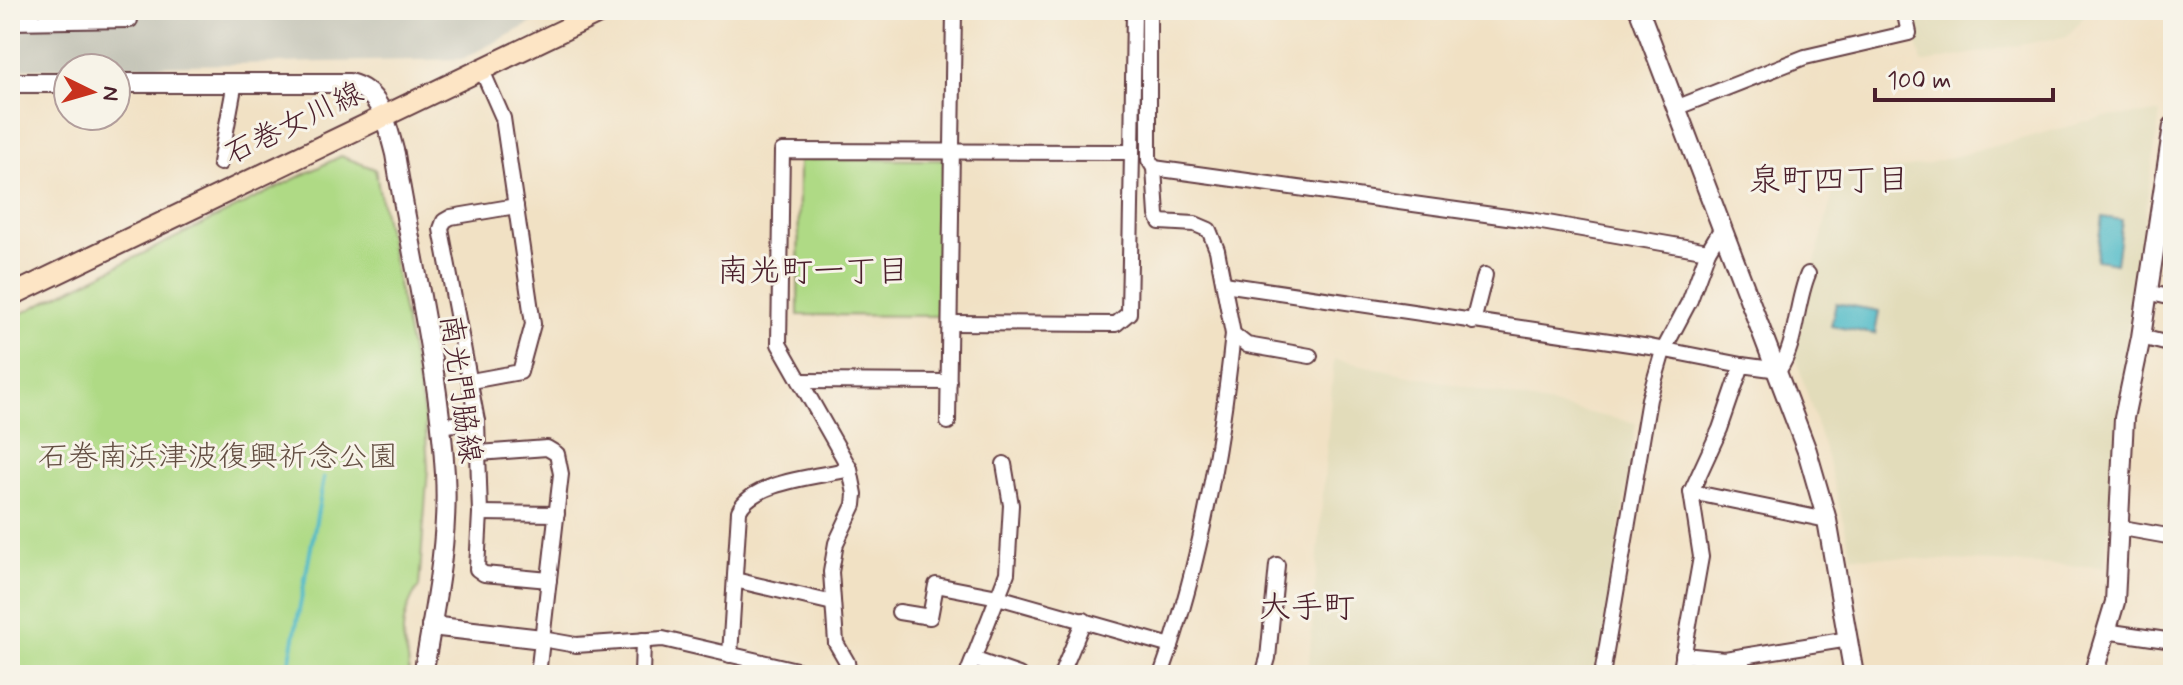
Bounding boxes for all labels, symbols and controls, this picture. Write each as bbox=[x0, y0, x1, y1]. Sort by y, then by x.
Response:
north arrow bbox=[52, 52, 132, 132]
scale bar bbox=[1875, 52, 2053, 102]
text: 100 m bbox=[1887, 66, 1951, 97]
street label: 石巻女川線 bbox=[218, 74, 370, 174]
text: N bbox=[95, 85, 125, 102]
district label: 泉町四丁目 bbox=[1749, 160, 1909, 202]
district label: 南光町一丁目 bbox=[717, 251, 909, 293]
street label: 南光門脇線 bbox=[430, 312, 490, 466]
park label: 石巻南浜津波復興祈念公園 bbox=[38, 438, 398, 477]
district label: 大手町 bbox=[1259, 587, 1355, 629]

